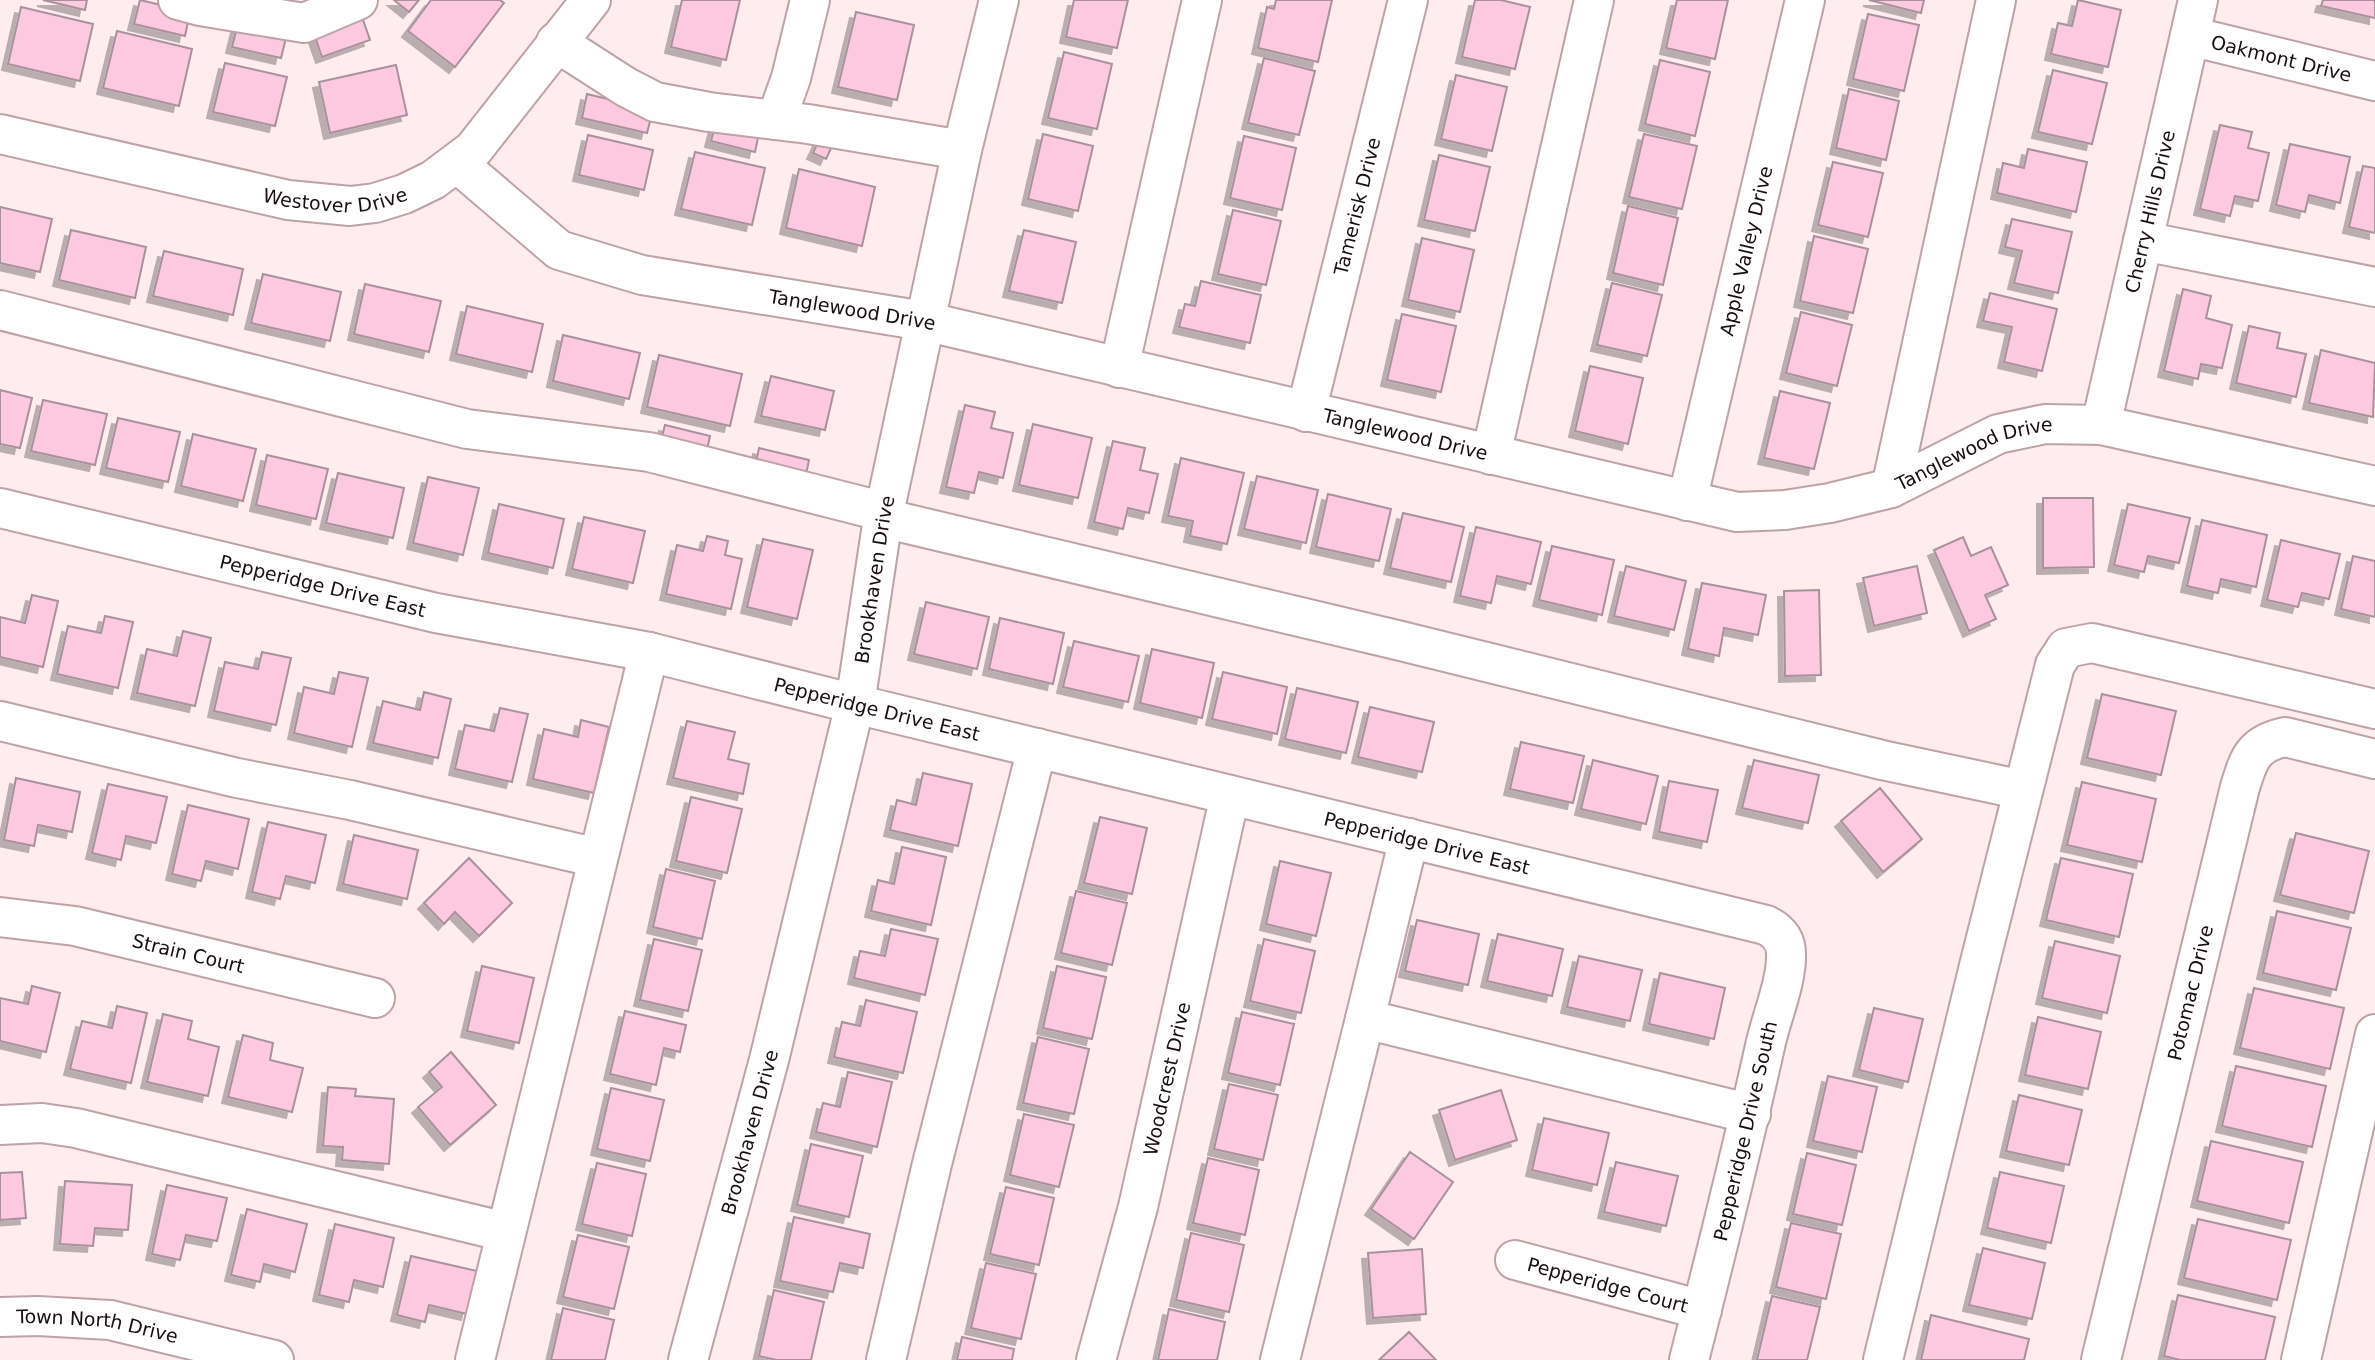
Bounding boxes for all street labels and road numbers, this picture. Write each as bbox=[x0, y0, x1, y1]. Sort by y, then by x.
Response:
street label: Oakmont Drive bbox=[2209, 31, 2354, 86]
street label: Cherry Hills Drive bbox=[2120, 128, 2179, 295]
street label: Tamerisk Drive bbox=[1329, 135, 1385, 278]
street label: Apple Valley Drive bbox=[1715, 164, 1777, 338]
street label: Westover Drive bbox=[261, 183, 410, 217]
street label: Tanglewood Drive bbox=[766, 285, 938, 334]
street label: Tanglewood Drive bbox=[1320, 404, 1490, 464]
street label: Tanglewood Drive bbox=[1891, 413, 2053, 495]
street label: Brookhaven Drive bbox=[850, 493, 899, 665]
street label: Pepperidge Drive East bbox=[218, 550, 428, 621]
street label: Pepperidge Drive East bbox=[772, 673, 982, 745]
street label: Pepperidge Drive East bbox=[1322, 807, 1532, 878]
street label: Potomac Drive bbox=[2163, 923, 2217, 1063]
street label: Strain Court bbox=[130, 929, 247, 977]
street label: Woodcrest Drive bbox=[1139, 1000, 1194, 1158]
street label: Pepperidge Drive South bbox=[1709, 1019, 1781, 1243]
street label: Brookhaven Drive bbox=[717, 1047, 782, 1217]
street label: Pepperidge Court bbox=[1525, 1253, 1691, 1317]
street label: Town North Drive bbox=[15, 1305, 180, 1347]

